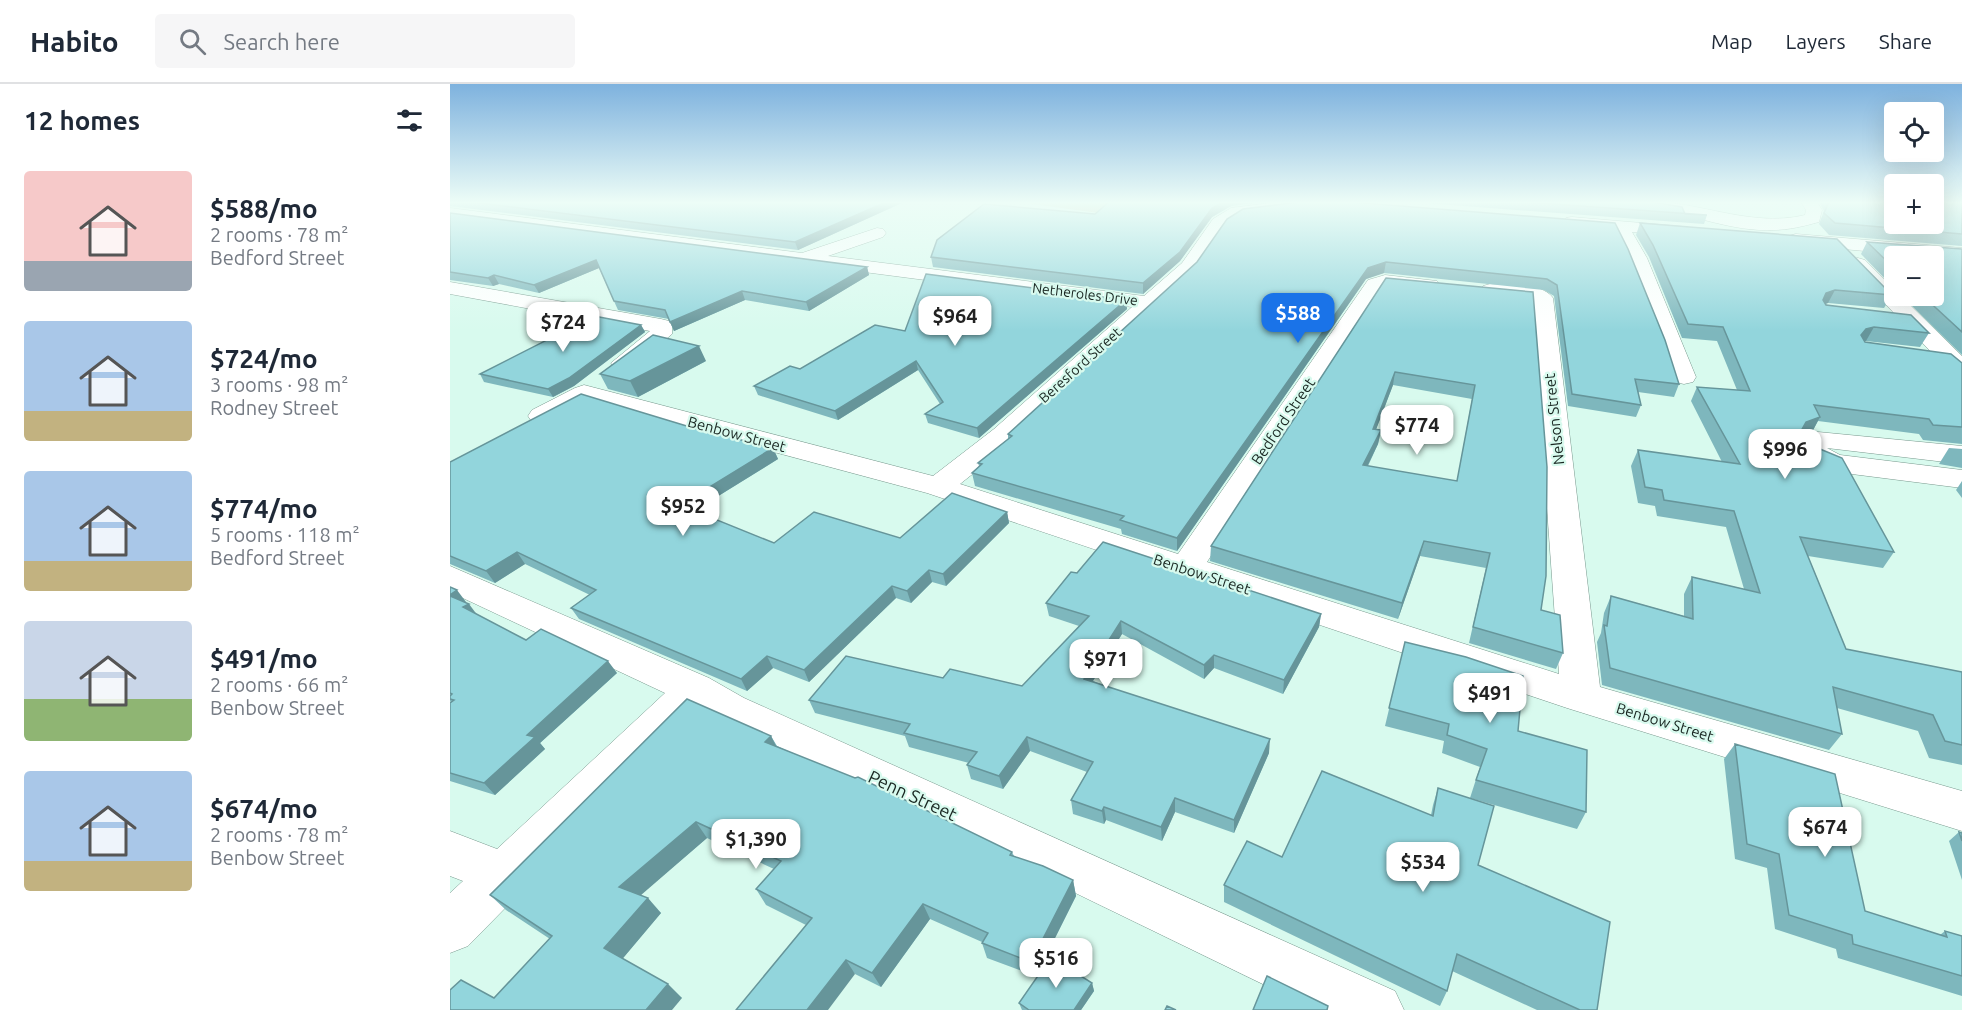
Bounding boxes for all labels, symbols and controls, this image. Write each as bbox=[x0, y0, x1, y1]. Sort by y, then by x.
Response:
search box bbox=[155, 14, 575, 68]
icon: search bbox=[176, 25, 209, 58]
text: Habito bbox=[30, 26, 119, 57]
text: Search here bbox=[224, 29, 340, 54]
text: Map bbox=[1711, 29, 1752, 53]
text: Layers bbox=[1785, 29, 1846, 53]
text: Share bbox=[1879, 29, 1932, 53]
map controls bbox=[1884, 102, 1944, 306]
button: locate bbox=[1884, 102, 1944, 162]
icon: filters bbox=[393, 104, 426, 137]
text: 12 homes bbox=[24, 106, 140, 135]
button: + bbox=[1884, 174, 1944, 234]
text: $588/mo bbox=[210, 194, 318, 223]
icon: home bbox=[72, 195, 144, 267]
text: 2 rooms · 78 m² bbox=[210, 223, 348, 246]
text: Bedford Street bbox=[210, 246, 344, 269]
button: − bbox=[1884, 246, 1944, 306]
street label: Netheroles Drive bbox=[1031, 280, 1139, 308]
pin: $588 bbox=[1262, 293, 1334, 344]
pin: $964 bbox=[919, 296, 991, 347]
text: $588 bbox=[1275, 301, 1321, 324]
pin: $724 bbox=[527, 302, 599, 353]
text: $964 bbox=[932, 304, 978, 327]
text: $724 bbox=[540, 310, 586, 333]
street label: Beresford Street bbox=[1036, 324, 1125, 406]
text: $724/mo bbox=[210, 344, 318, 373]
icon: home bbox=[72, 345, 144, 417]
street label: Nelson Street bbox=[1541, 372, 1567, 466]
text: 3 rooms · 98 m² bbox=[210, 373, 348, 396]
street label: Bedford Street bbox=[1248, 374, 1318, 468]
text: Rodney Street bbox=[210, 396, 338, 419]
pin: $774 bbox=[1381, 405, 1453, 456]
street label: Benbow Street bbox=[686, 413, 788, 455]
text: $774 bbox=[1394, 413, 1440, 436]
pin: $996 bbox=[1749, 429, 1821, 480]
text: $996 bbox=[1762, 437, 1808, 460]
pin: $952 bbox=[647, 486, 719, 537]
text: $774/mo bbox=[210, 494, 318, 523]
text: $952 bbox=[660, 494, 706, 517]
icon: home bbox=[72, 495, 144, 567]
text: 5 rooms · 118 m² bbox=[210, 523, 360, 546]
text: Bedford Street bbox=[210, 546, 344, 569]
street label: Benbow Street bbox=[1151, 550, 1253, 598]
pin: $971 bbox=[1070, 639, 1142, 690]
text: $491/mo bbox=[210, 644, 318, 673]
icon: home bbox=[72, 645, 144, 717]
text: $971 bbox=[1083, 647, 1129, 670]
text: 2 rooms · 66 m² bbox=[210, 673, 348, 696]
pin: $491 bbox=[1454, 673, 1526, 724]
text: $491 bbox=[1467, 681, 1513, 704]
text: Benbow Street bbox=[210, 696, 344, 719]
street label: Benbow Street bbox=[1614, 699, 1716, 745]
street label: Penn Street bbox=[866, 766, 960, 824]
text: $674/mo bbox=[210, 794, 318, 823]
icon: home bbox=[72, 795, 144, 867]
pin: $674 bbox=[1789, 807, 1861, 858]
text: $674 bbox=[1802, 815, 1848, 838]
pin: $1,390 bbox=[707, 819, 805, 870]
text: 2 rooms · 78 m² bbox=[210, 823, 348, 846]
text: $1,390 bbox=[725, 827, 787, 850]
pin: $534 bbox=[1387, 842, 1459, 893]
text: Benbow Street bbox=[210, 846, 344, 869]
text: $534 bbox=[1400, 850, 1446, 873]
pin: $516 bbox=[1020, 938, 1092, 989]
text: $516 bbox=[1033, 946, 1079, 969]

